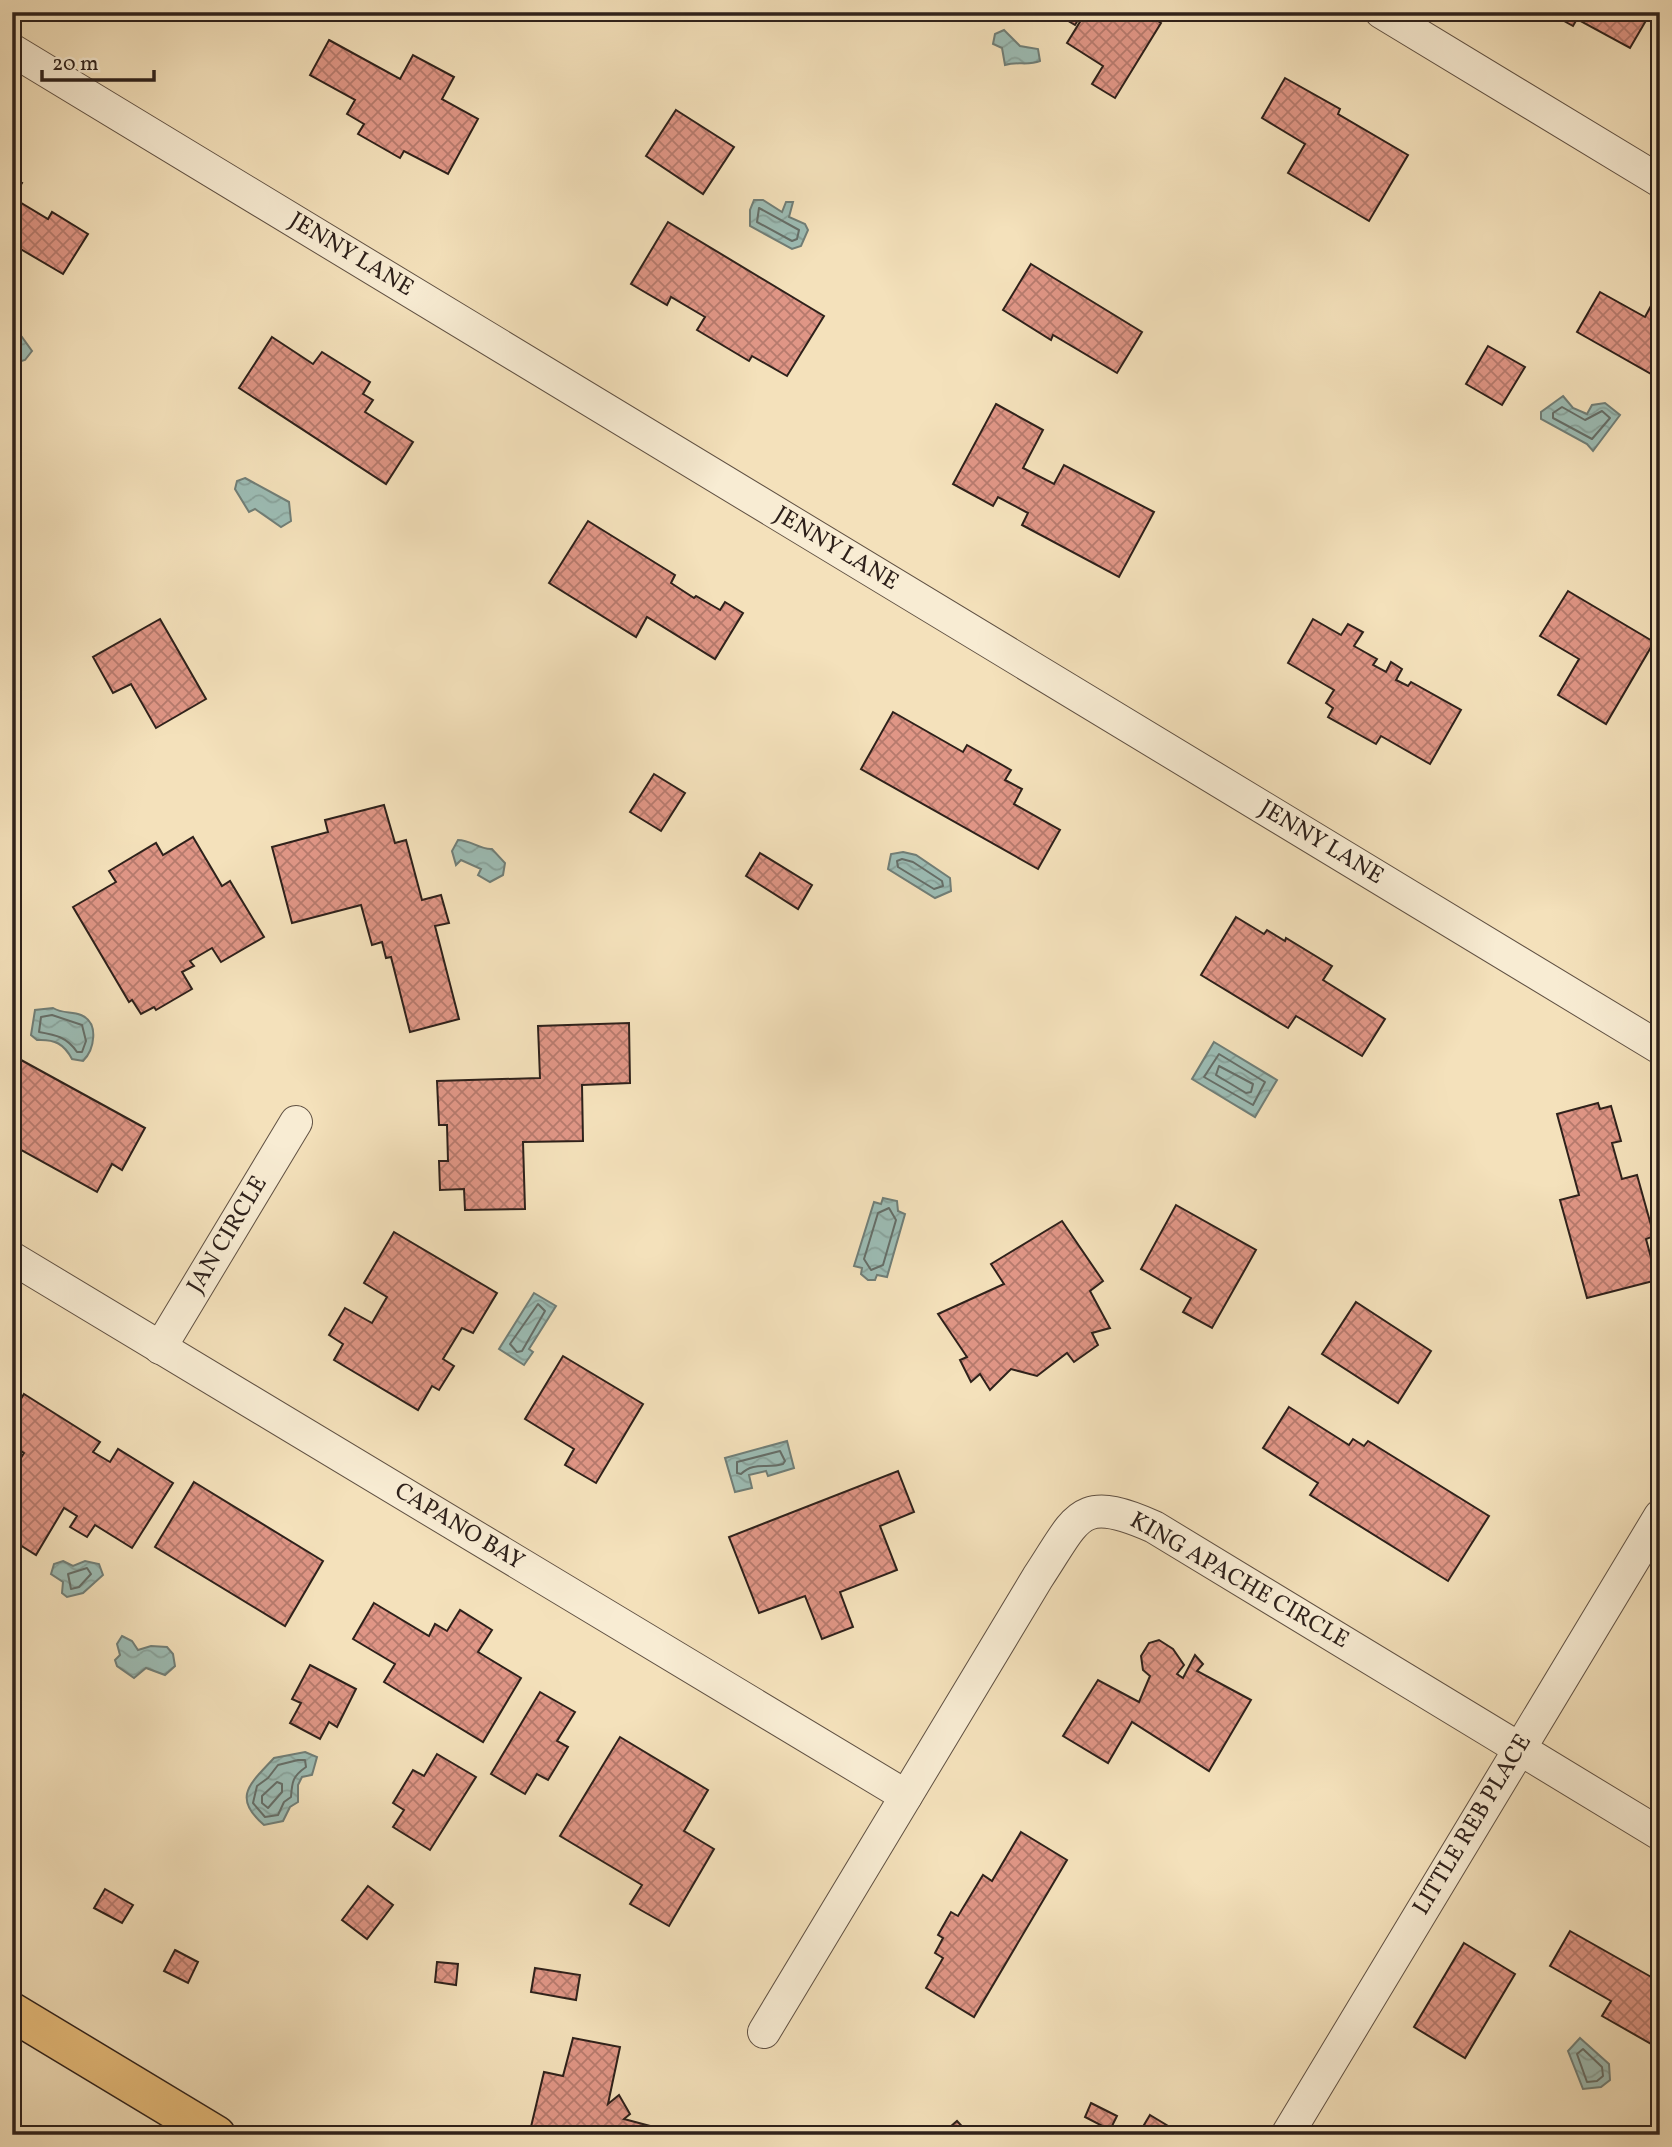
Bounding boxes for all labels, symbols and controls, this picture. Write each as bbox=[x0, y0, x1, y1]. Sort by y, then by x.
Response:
scale bar bbox=[42, 38, 154, 82]
text: 20 m bbox=[52, 50, 98, 79]
street label: JENNY LANE bbox=[282, 204, 420, 306]
street label: JENNY LANE bbox=[767, 498, 905, 600]
street label: JENNY LANE bbox=[1252, 792, 1390, 894]
street label: JAN CIRCLE bbox=[180, 1170, 276, 1300]
street label: CAPANO BAY bbox=[388, 1475, 530, 1579]
street label: KING APACHE CIRCLE bbox=[1123, 1504, 1355, 1658]
street label: LITTLE REB PLACE bbox=[1405, 1728, 1541, 1922]

